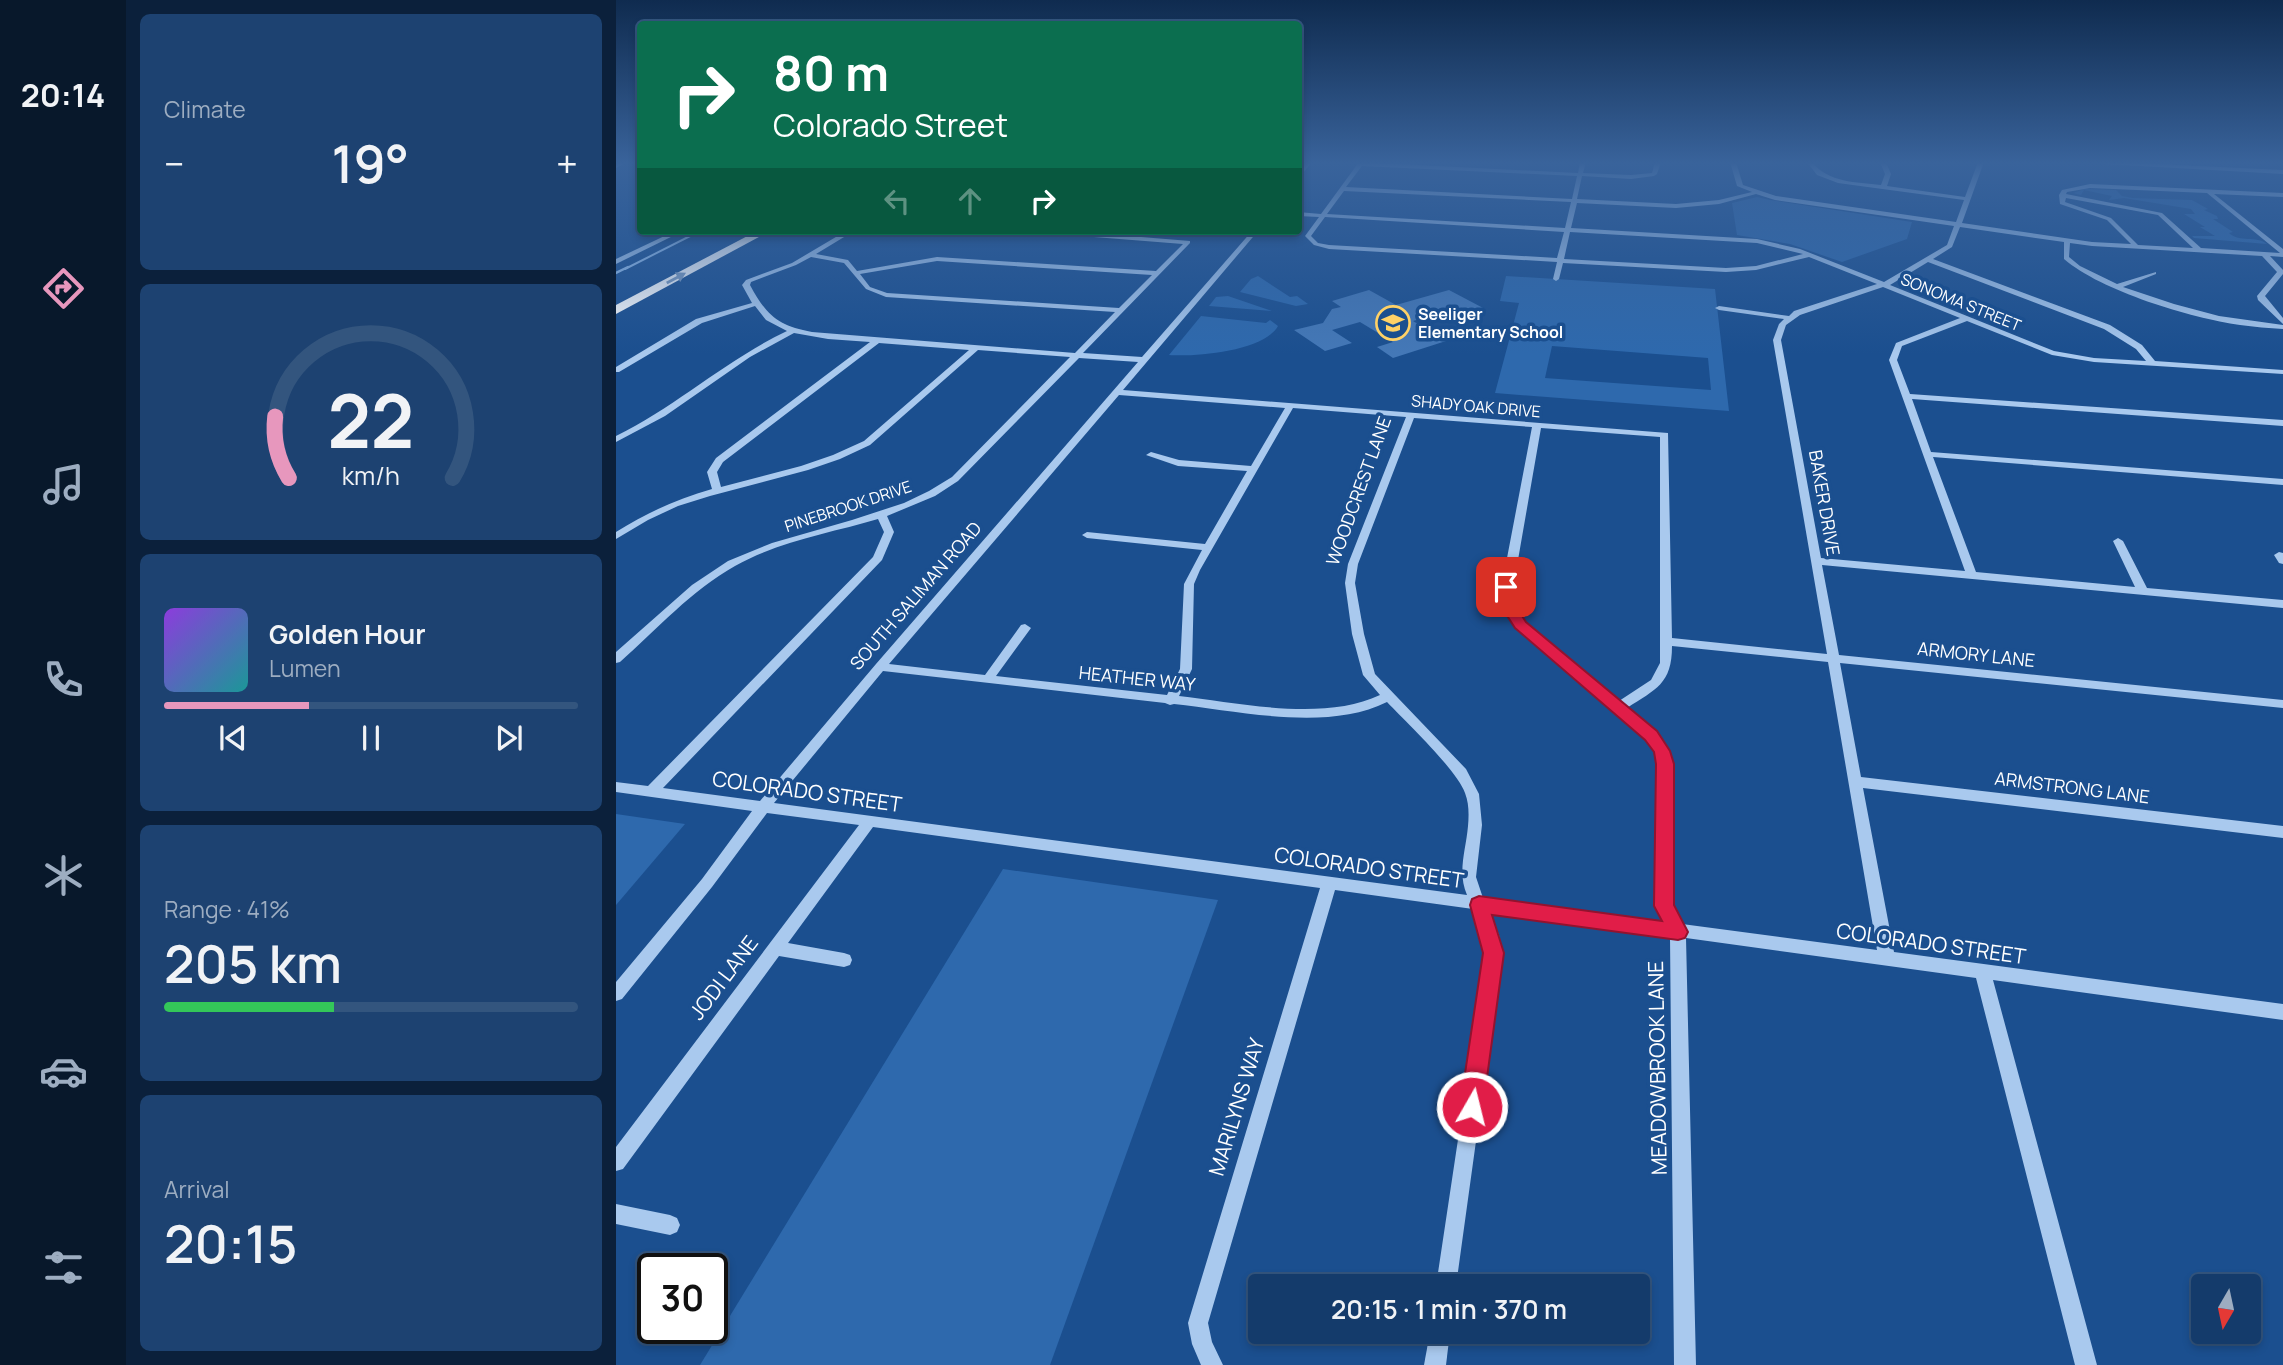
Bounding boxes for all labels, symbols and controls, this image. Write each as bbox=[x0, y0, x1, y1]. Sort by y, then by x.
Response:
text: 80 m bbox=[773, 39, 889, 106]
icon: right bbox=[658, 49, 749, 140]
text: 20:14 bbox=[21, 73, 105, 117]
text: Climate bbox=[164, 93, 246, 125]
text: Colorado Street bbox=[773, 103, 1008, 147]
text: 19° bbox=[331, 128, 409, 199]
text: − bbox=[164, 137, 185, 189]
text: + bbox=[556, 137, 578, 189]
icon: left bbox=[878, 182, 916, 220]
icon: ahead bbox=[951, 182, 989, 220]
icon: right bbox=[1024, 182, 1062, 220]
icon: directions bbox=[39, 264, 88, 313]
street label: SONOMA STREET bbox=[1898, 268, 2025, 336]
one-way arrow bbox=[666, 273, 686, 284]
place label: Seeliger Elementary School bbox=[1418, 303, 1563, 343]
school or university icon: Seeliger Elementary School bbox=[1374, 304, 1412, 342]
text: 22 bbox=[328, 371, 414, 471]
street label: SHADY OAK DRIVE bbox=[1410, 389, 1542, 423]
street label: WOODCREST LANE bbox=[1320, 413, 1396, 568]
street label: BAKER DRIVE bbox=[1804, 448, 1846, 558]
text: km/h bbox=[342, 458, 400, 493]
icon: music bbox=[39, 460, 88, 509]
street label: PINEBROOK DRIVE bbox=[782, 475, 914, 537]
street label: SOUTH SALIMAN ROAD bbox=[844, 516, 986, 675]
pin bbox=[1476, 557, 1536, 617]
icon: arrive bbox=[1487, 568, 1525, 606]
text: Golden Hour bbox=[269, 616, 426, 652]
street label: ARMORY LANE bbox=[1916, 636, 2036, 672]
text: Lumen bbox=[269, 652, 341, 684]
icon: phone bbox=[39, 655, 88, 704]
street label: HEATHER WAY bbox=[1078, 660, 1198, 696]
icon: previous bbox=[214, 719, 252, 757]
icon: pause bbox=[352, 719, 390, 757]
icon: next bbox=[490, 719, 528, 757]
street label: COLORADO STREET bbox=[711, 764, 904, 818]
street label: ARMSTRONG LANE bbox=[1993, 766, 2151, 808]
street label: COLORADO STREET bbox=[1273, 840, 1466, 894]
icon: climate bbox=[39, 851, 88, 900]
text: Range · 41% bbox=[164, 893, 290, 925]
street label: COLORADO STREET bbox=[1835, 916, 2028, 970]
text: 205 km bbox=[164, 928, 342, 999]
street label: JODI LANE bbox=[682, 930, 764, 1025]
street label: MEADOWBROOK LANE bbox=[1641, 961, 1673, 1175]
street label: MARILYNS WAY bbox=[1202, 1034, 1270, 1179]
icon: car bbox=[39, 1047, 88, 1096]
position arrow bbox=[1435, 1070, 1509, 1144]
text: Arrival bbox=[164, 1173, 230, 1205]
text: 20:15 bbox=[164, 1208, 297, 1279]
icon: filters bbox=[39, 1243, 88, 1292]
speed limit sign: 30 bbox=[637, 1253, 728, 1344]
north arrow bbox=[2191, 1274, 2261, 1344]
map controls bbox=[2191, 1274, 2261, 1344]
text: 20:15 · 1 min · 370 m bbox=[1331, 1291, 1567, 1327]

